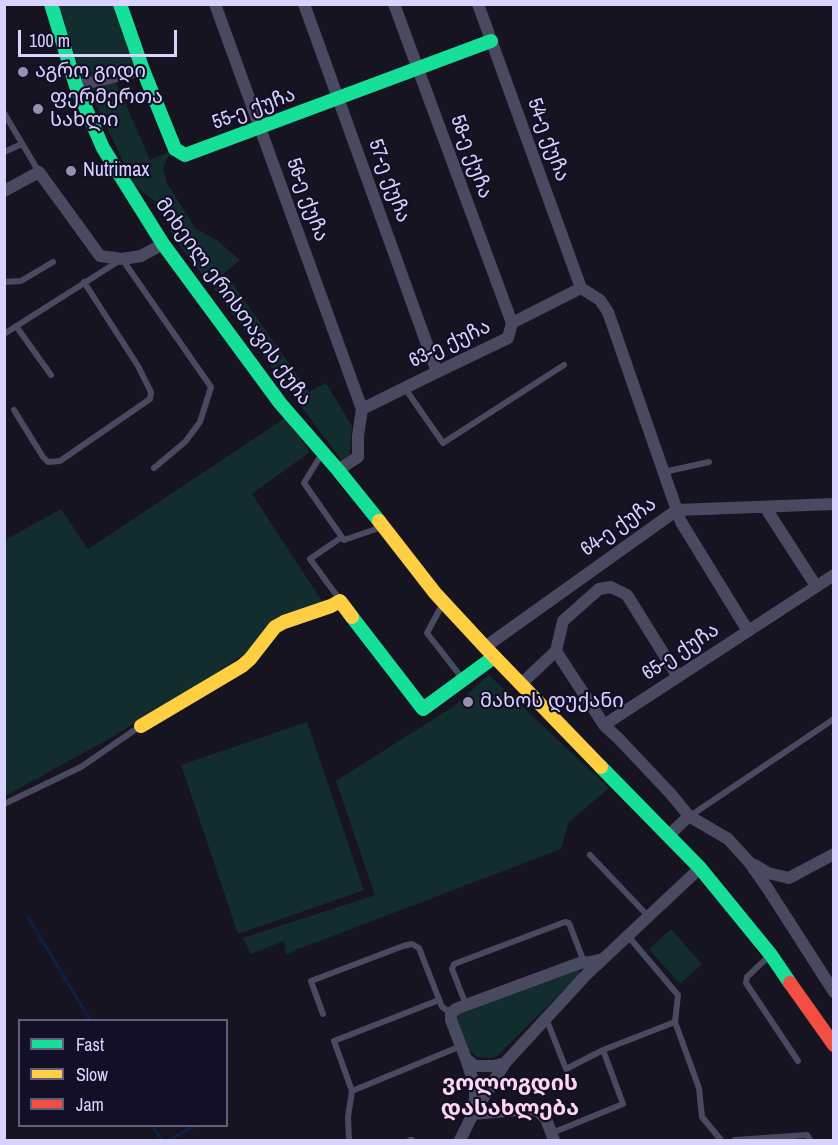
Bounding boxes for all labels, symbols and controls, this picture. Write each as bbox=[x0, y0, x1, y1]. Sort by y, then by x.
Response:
scale bar bbox=[21, 18, 180, 56]
text: 100 m bbox=[29, 28, 70, 53]
place label: აგრო გიდი bbox=[35, 60, 146, 84]
marker: აგრო გიდი bbox=[16, 65, 30, 79]
street label: 55-ე ქუჩა bbox=[209, 83, 299, 135]
place label: ფერმერთა სახლი bbox=[50, 86, 163, 133]
street label: 54-ე ქუჩა bbox=[522, 95, 574, 185]
marker: ფერმერთა სახლი bbox=[31, 102, 45, 116]
street label: 58-ე ქუჩა bbox=[445, 112, 497, 202]
street label: 57-ე ქუჩა bbox=[363, 136, 415, 226]
street label: 56-ე ქუჩა bbox=[281, 155, 333, 245]
place label: Nutrimax bbox=[83, 159, 150, 183]
marker: Nutrimax bbox=[64, 164, 78, 178]
street label: მიხეილ ერისთავის ქუჩა bbox=[150, 193, 316, 411]
street label: 63-ე ქუჩა bbox=[406, 315, 494, 373]
street label: 64-ე ქუჩა bbox=[577, 492, 661, 562]
street label: 65-ე ქუჩა bbox=[638, 618, 724, 686]
place label: მახოს დუქანი bbox=[480, 690, 624, 714]
marker: მახოს დუქანი bbox=[461, 695, 475, 709]
legend bbox=[18, 1019, 228, 1127]
text: Fast bbox=[76, 1032, 104, 1057]
text: Slow bbox=[76, 1062, 108, 1087]
district label: ვოლოგდის დასახლება bbox=[441, 1071, 579, 1122]
text: Jam bbox=[76, 1092, 104, 1117]

